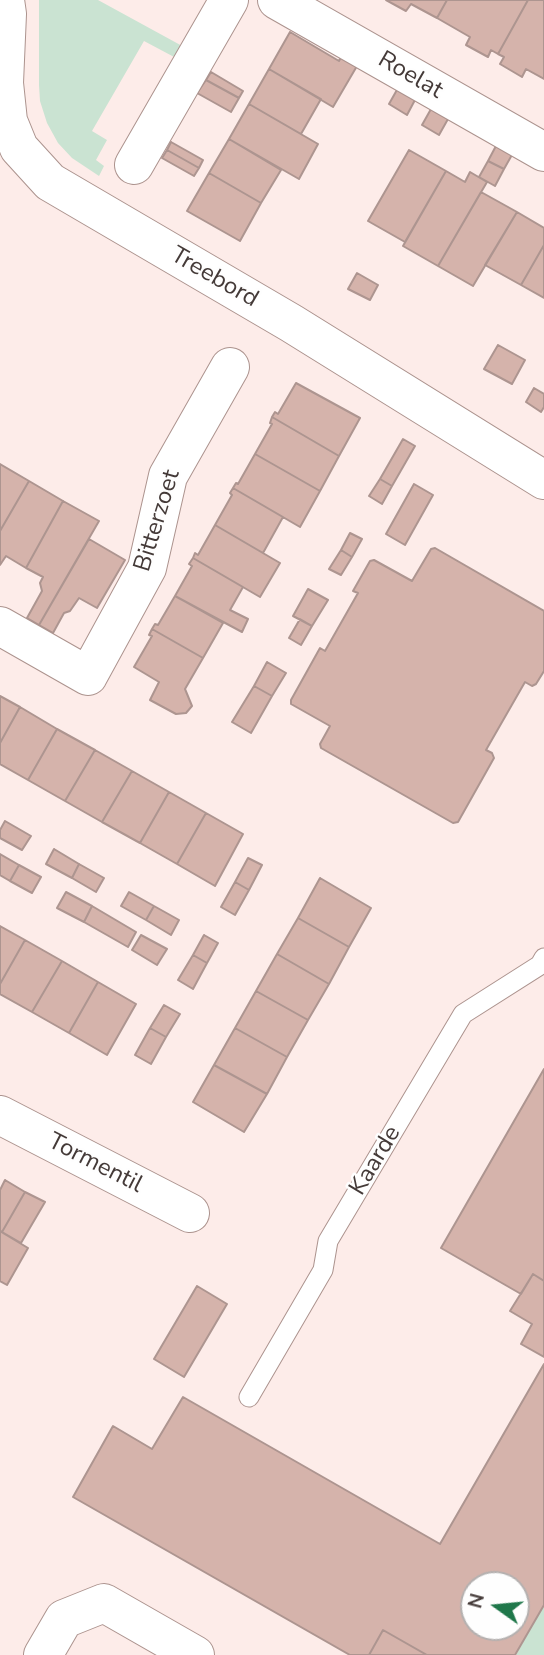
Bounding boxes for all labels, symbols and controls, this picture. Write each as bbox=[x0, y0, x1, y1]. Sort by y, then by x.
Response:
street label: Roelat bbox=[372, 46, 448, 106]
street label: Treebord bbox=[165, 241, 263, 315]
street label: Bitterzoet bbox=[129, 467, 187, 575]
street label: Kaarde bbox=[344, 1121, 408, 1201]
street label: Tormentil bbox=[43, 1128, 147, 1200]
north arrow bbox=[460, 1571, 530, 1641]
text: N bbox=[462, 1591, 491, 1611]

